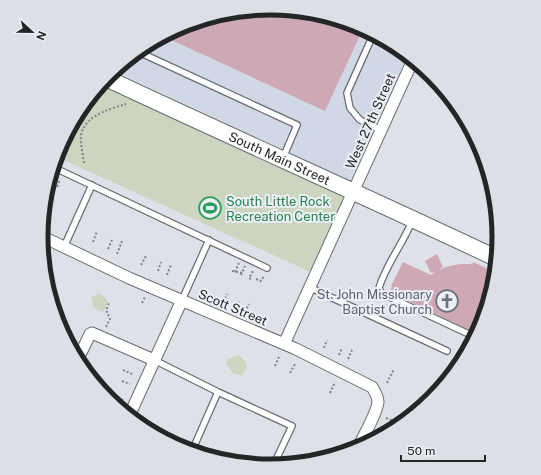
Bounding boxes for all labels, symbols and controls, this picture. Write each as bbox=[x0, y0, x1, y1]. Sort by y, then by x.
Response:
north arrow bbox=[12, 12, 52, 52]
text: N bbox=[34, 30, 48, 42]
street label: West 27th Street bbox=[343, 71, 398, 171]
street label: South Main Street bbox=[226, 129, 332, 188]
place label: South Little Rock Recreation Center bbox=[226, 194, 335, 224]
sports icon: South Little Rock Recreation Center bbox=[197, 195, 223, 221]
street label: Scott Street bbox=[196, 286, 270, 329]
place label: St. John Missionary Baptist Church bbox=[317, 287, 432, 317]
church icon: St. John Missionary Baptist Church bbox=[434, 288, 460, 314]
scale bar bbox=[401, 437, 485, 463]
text: 50 m bbox=[407, 444, 435, 458]

